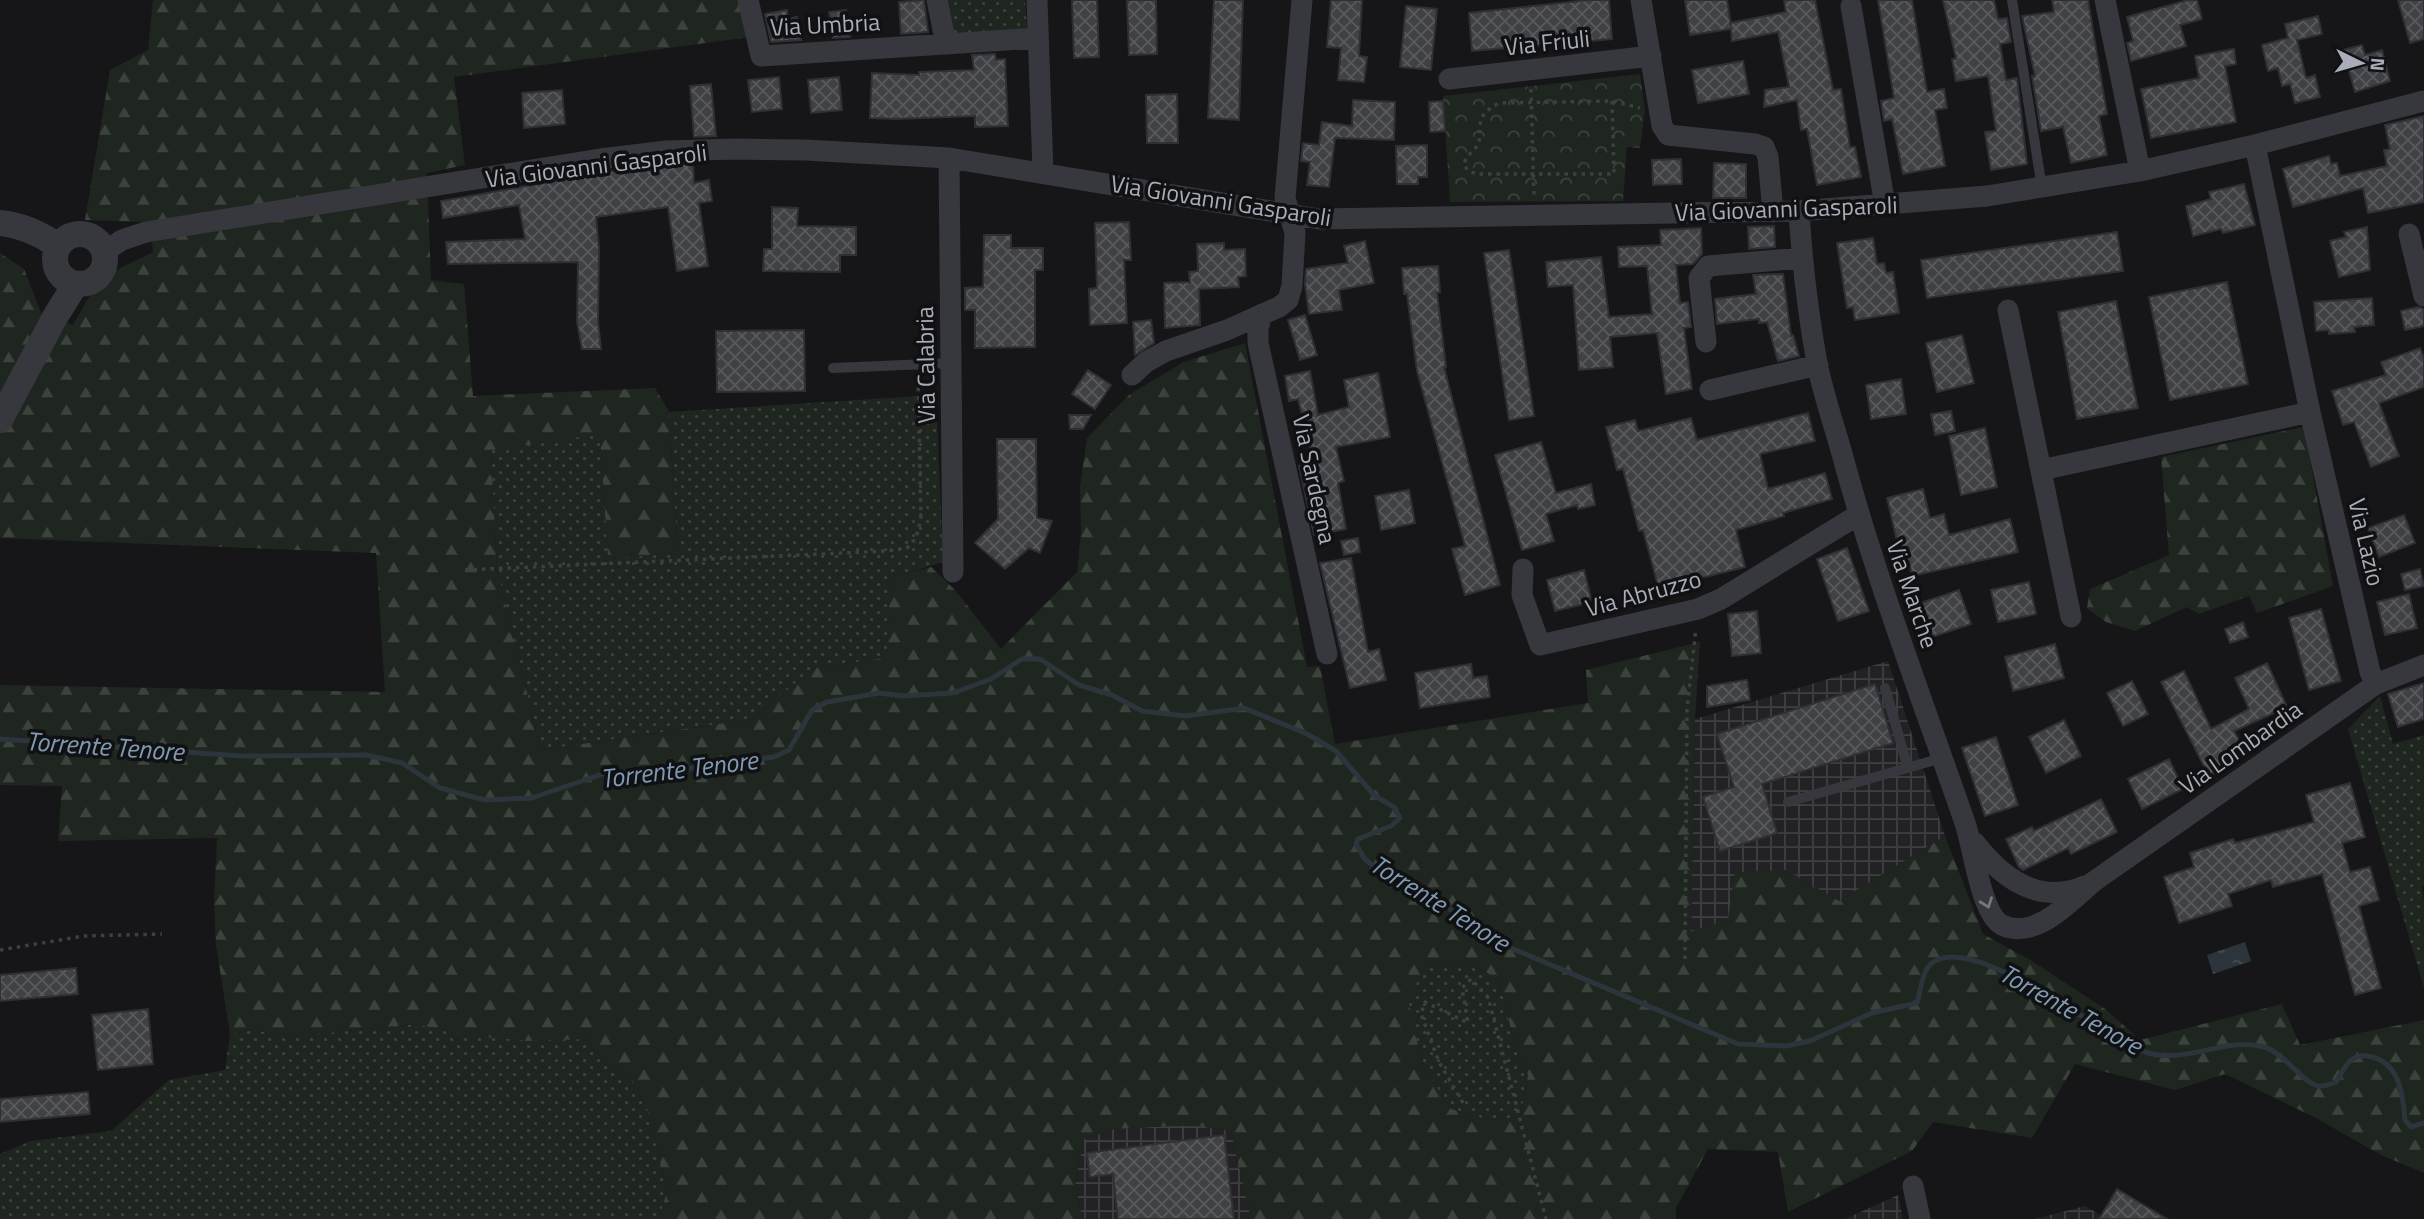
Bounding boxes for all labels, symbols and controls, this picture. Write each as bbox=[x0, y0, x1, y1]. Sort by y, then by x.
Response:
street label: Via Umbria bbox=[769, 3, 881, 45]
street label: Via Friuli bbox=[1502, 20, 1592, 64]
north arrow bbox=[2326, 28, 2396, 98]
text: N bbox=[2363, 57, 2393, 72]
street label: Via Giovanni Gasparoli bbox=[483, 134, 709, 196]
street label: Via Giovanni Gasparoli bbox=[1108, 165, 1334, 235]
street label: Via Giovanni Gasparoli bbox=[1674, 186, 1898, 230]
street label: Via Calabria bbox=[906, 306, 944, 424]
street label: Via Sardegna bbox=[1284, 411, 1346, 547]
street label: Via Lazio bbox=[2339, 495, 2395, 589]
street label: Via Marche bbox=[1878, 535, 1948, 653]
street label: Via Abruzzo bbox=[1581, 560, 1705, 626]
street label: Via Lombardia bbox=[2171, 691, 2309, 803]
water label: Torrente Tenore bbox=[25, 721, 187, 771]
water label: Torrente Tenore bbox=[598, 740, 762, 798]
water label: Torrente Tenore bbox=[1363, 845, 1519, 962]
one-way arrow bbox=[1979, 896, 1993, 908]
water label: Torrente Tenore bbox=[1993, 954, 2151, 1065]

